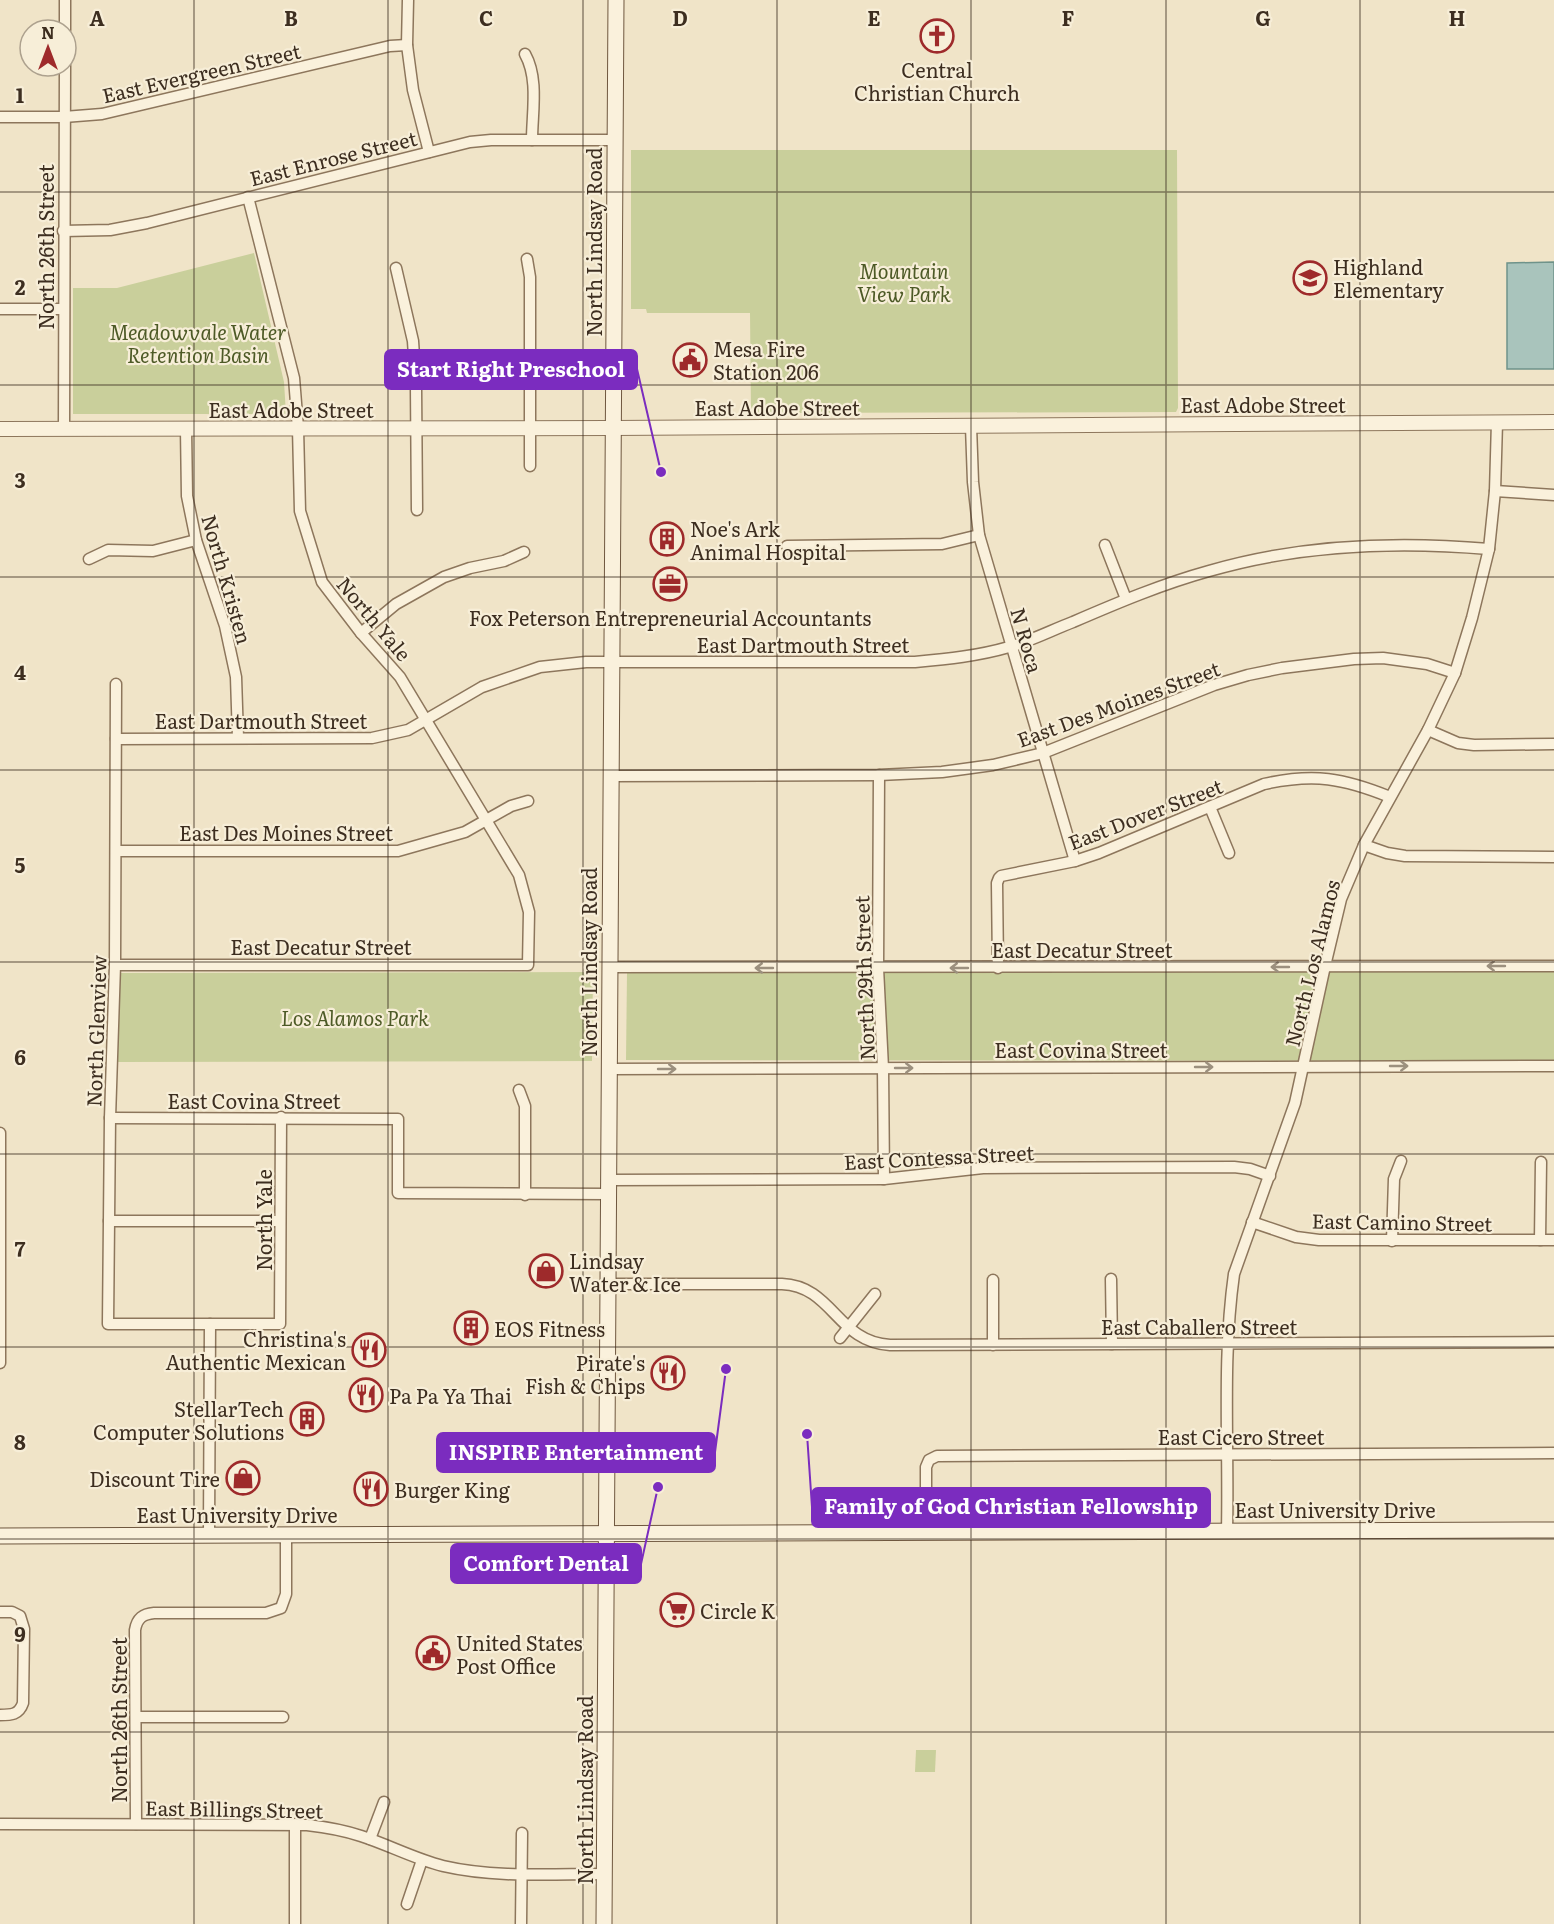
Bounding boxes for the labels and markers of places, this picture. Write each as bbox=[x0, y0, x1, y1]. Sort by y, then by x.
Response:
church icon: Central Christian Church bbox=[919, 18, 955, 54]
place label: Central Christian Church bbox=[854, 54, 1020, 107]
place label: Highland Elementary bbox=[1333, 251, 1444, 304]
school or university icon: Highland Elementary bbox=[1292, 260, 1328, 296]
place label: Mesa Fire Station 206 bbox=[713, 333, 819, 386]
public building icon: Mesa Fire Station 206 bbox=[672, 342, 708, 378]
callout: Start Right Preschool bbox=[385, 350, 637, 389]
place label: Noe's Ark Animal Hospital bbox=[690, 513, 846, 566]
building icon: Noe's Ark Animal Hospital bbox=[649, 521, 685, 557]
office icon: Fox Peterson Entrepreneurial Accountants bbox=[652, 566, 688, 602]
place label: Fox Peterson Entrepreneurial Accountants bbox=[469, 602, 871, 632]
place label: Lindsay Water & Ice bbox=[569, 1245, 681, 1298]
shop icon: Lindsay Water & Ice bbox=[528, 1253, 564, 1289]
building icon: EOS Fitness bbox=[453, 1310, 489, 1346]
place label: EOS Fitness bbox=[494, 1313, 605, 1343]
place label: Christina's Authentic Mexican bbox=[165, 1323, 346, 1376]
restaurant icon: Christina's Authentic Mexican bbox=[351, 1332, 387, 1368]
place label: Pirate's Fish & Chips bbox=[525, 1347, 645, 1400]
restaurant icon: Pirate's Fish & Chips bbox=[650, 1355, 686, 1391]
restaurant icon: Pa Pa Ya Thai bbox=[348, 1377, 384, 1413]
place label: Pa Pa Ya Thai bbox=[389, 1380, 512, 1410]
place label: StellarTech Computer Solutions bbox=[93, 1393, 284, 1446]
building icon: StellarTech Computer Solutions bbox=[289, 1401, 325, 1437]
callout: INSPIRE Entertainment bbox=[437, 1433, 715, 1472]
shop icon: Discount Tire bbox=[225, 1460, 261, 1496]
place label: Discount Tire bbox=[89, 1463, 220, 1493]
restaurant icon: Burger King bbox=[353, 1471, 389, 1507]
place label: Burger King bbox=[394, 1474, 511, 1504]
callout: Family of God Christian Fellowship bbox=[812, 1488, 1210, 1527]
callout: Comfort Dental bbox=[451, 1544, 641, 1583]
supermarket icon: Circle K bbox=[659, 1592, 695, 1628]
place label: Circle K bbox=[700, 1595, 776, 1625]
place label: United States Post Office bbox=[456, 1627, 583, 1680]
public building icon: United States Post Office bbox=[415, 1635, 451, 1671]

